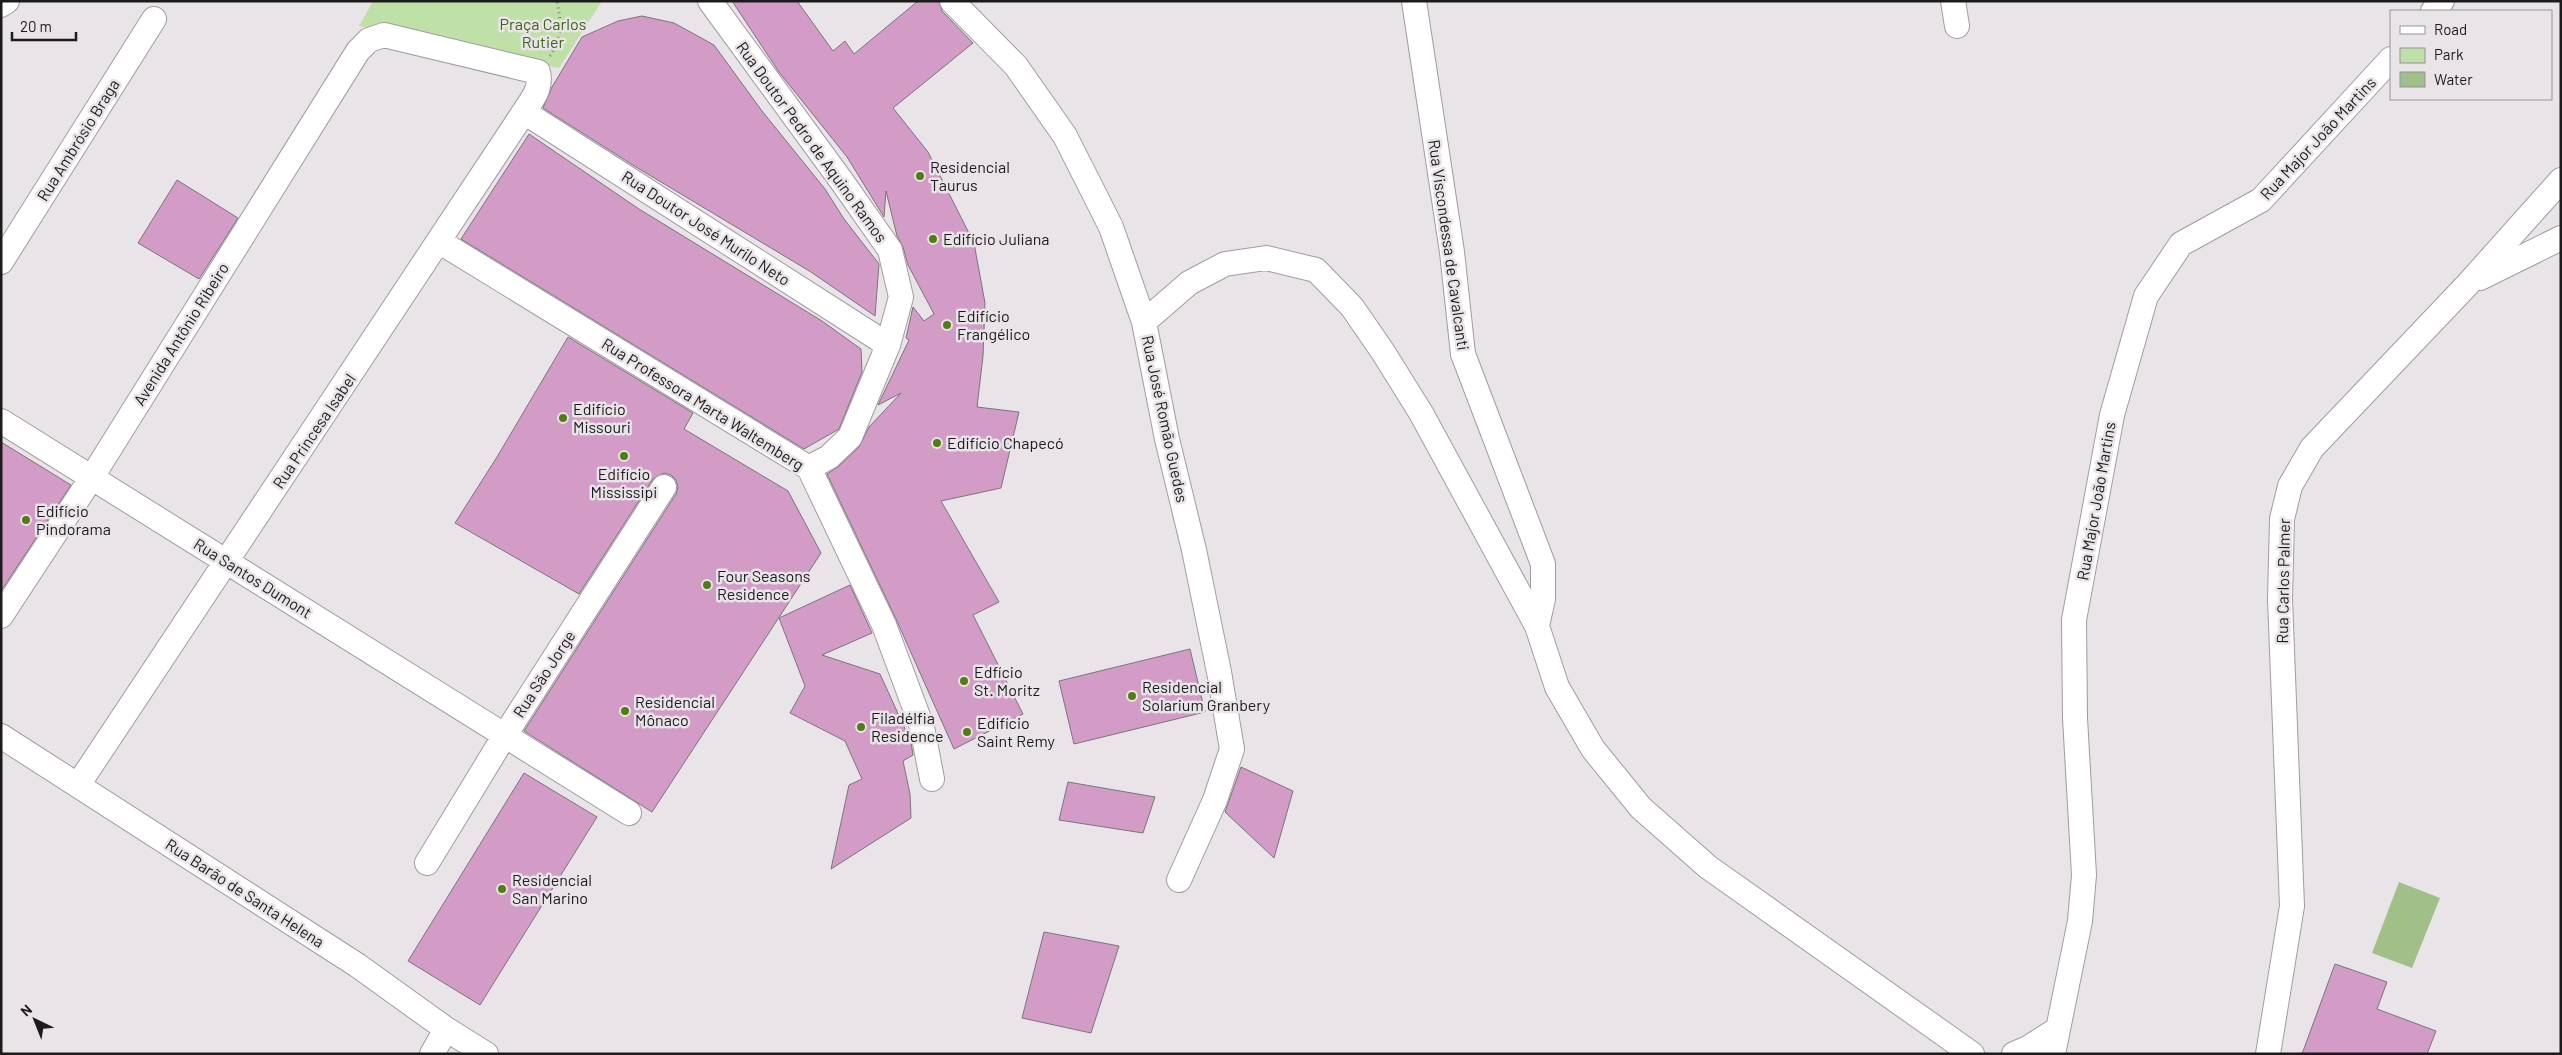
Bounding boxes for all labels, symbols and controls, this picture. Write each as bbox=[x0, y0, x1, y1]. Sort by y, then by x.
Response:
scale bar bbox=[12, 10, 76, 42]
legend bbox=[2390, 10, 2552, 100]
park label: Praça Carlos Rutier bbox=[500, 14, 586, 51]
text: 20 m bbox=[20, 17, 52, 35]
text: Road bbox=[2434, 20, 2467, 38]
street label: Rua Doutor Pedro de Aquino Ramos bbox=[733, 38, 892, 246]
text: Park bbox=[2434, 45, 2464, 63]
text: Water bbox=[2434, 70, 2473, 88]
street label: Rua Major João Martins bbox=[2256, 72, 2379, 203]
street label: Rua Ambrósio Braga bbox=[32, 75, 123, 204]
street label: Rua Viscondessa de Cavalcanti bbox=[1425, 138, 1474, 351]
place label: Residencial Taurus bbox=[930, 157, 1010, 194]
street label: Rua Doutor José Murilo Neto bbox=[619, 166, 794, 289]
marker: Residencial Taurus bbox=[914, 170, 926, 182]
place label: Edifício Juliana bbox=[943, 229, 1049, 248]
marker: Edifício Juliana bbox=[927, 233, 939, 245]
street label: Avenida Antônio Ribeiro bbox=[129, 259, 232, 409]
place label: Edifício Frangélico bbox=[957, 306, 1030, 343]
marker: Edifício Frangélico bbox=[941, 319, 953, 331]
street label: Rua Professora Marta Waltemberg bbox=[599, 333, 808, 474]
street label: Rua José Romão Guedes bbox=[1138, 334, 1193, 504]
street label: Rua Princesa Isabel bbox=[268, 370, 359, 492]
place label: Edifício Missouri bbox=[573, 399, 631, 436]
marker: Edifício Missouri bbox=[557, 412, 569, 424]
street label: Rua Major João Martins bbox=[2072, 420, 2119, 582]
place label: Edifício Chapecó bbox=[947, 433, 1064, 452]
marker: Edifício Chapecó bbox=[931, 437, 943, 449]
marker: Edifício Mississipi bbox=[618, 450, 630, 462]
place label: Edifício Mississipi bbox=[591, 464, 657, 501]
place label: Edifício Pindorama bbox=[36, 501, 111, 538]
marker: Edifício Pindorama bbox=[20, 514, 32, 526]
street label: Rua Carlos Palmer bbox=[2272, 518, 2293, 644]
street label: Rua Santos Dumont bbox=[191, 534, 316, 622]
place label: Four Seasons Residence bbox=[717, 566, 810, 603]
marker: Four Seasons Residence bbox=[701, 579, 713, 591]
street label: Rua São Jorge bbox=[508, 627, 579, 721]
place label: Edfício St. Moritz bbox=[974, 662, 1040, 699]
marker: Edfício St. Moritz bbox=[958, 675, 970, 687]
place label: Residencial Solarium Granbery bbox=[1142, 677, 1271, 714]
marker: Residencial Solarium Granbery bbox=[1126, 690, 1138, 702]
place label: Residencial Mônaco bbox=[635, 692, 715, 729]
marker: Residencial Mônaco bbox=[619, 705, 631, 717]
place label: Filadélfia Residence bbox=[871, 708, 943, 745]
place label: Edifício Saint Remy bbox=[977, 713, 1056, 750]
marker: Filadélfia Residence bbox=[855, 721, 867, 733]
marker: Edifício Saint Remy bbox=[961, 726, 973, 738]
street label: Rua Barão de Santa Helena bbox=[162, 834, 328, 951]
place label: Residencial San Marino bbox=[512, 870, 592, 907]
marker: Residencial San Marino bbox=[496, 883, 508, 895]
north arrow bbox=[10, 995, 60, 1045]
text: N bbox=[17, 1001, 35, 1020]

